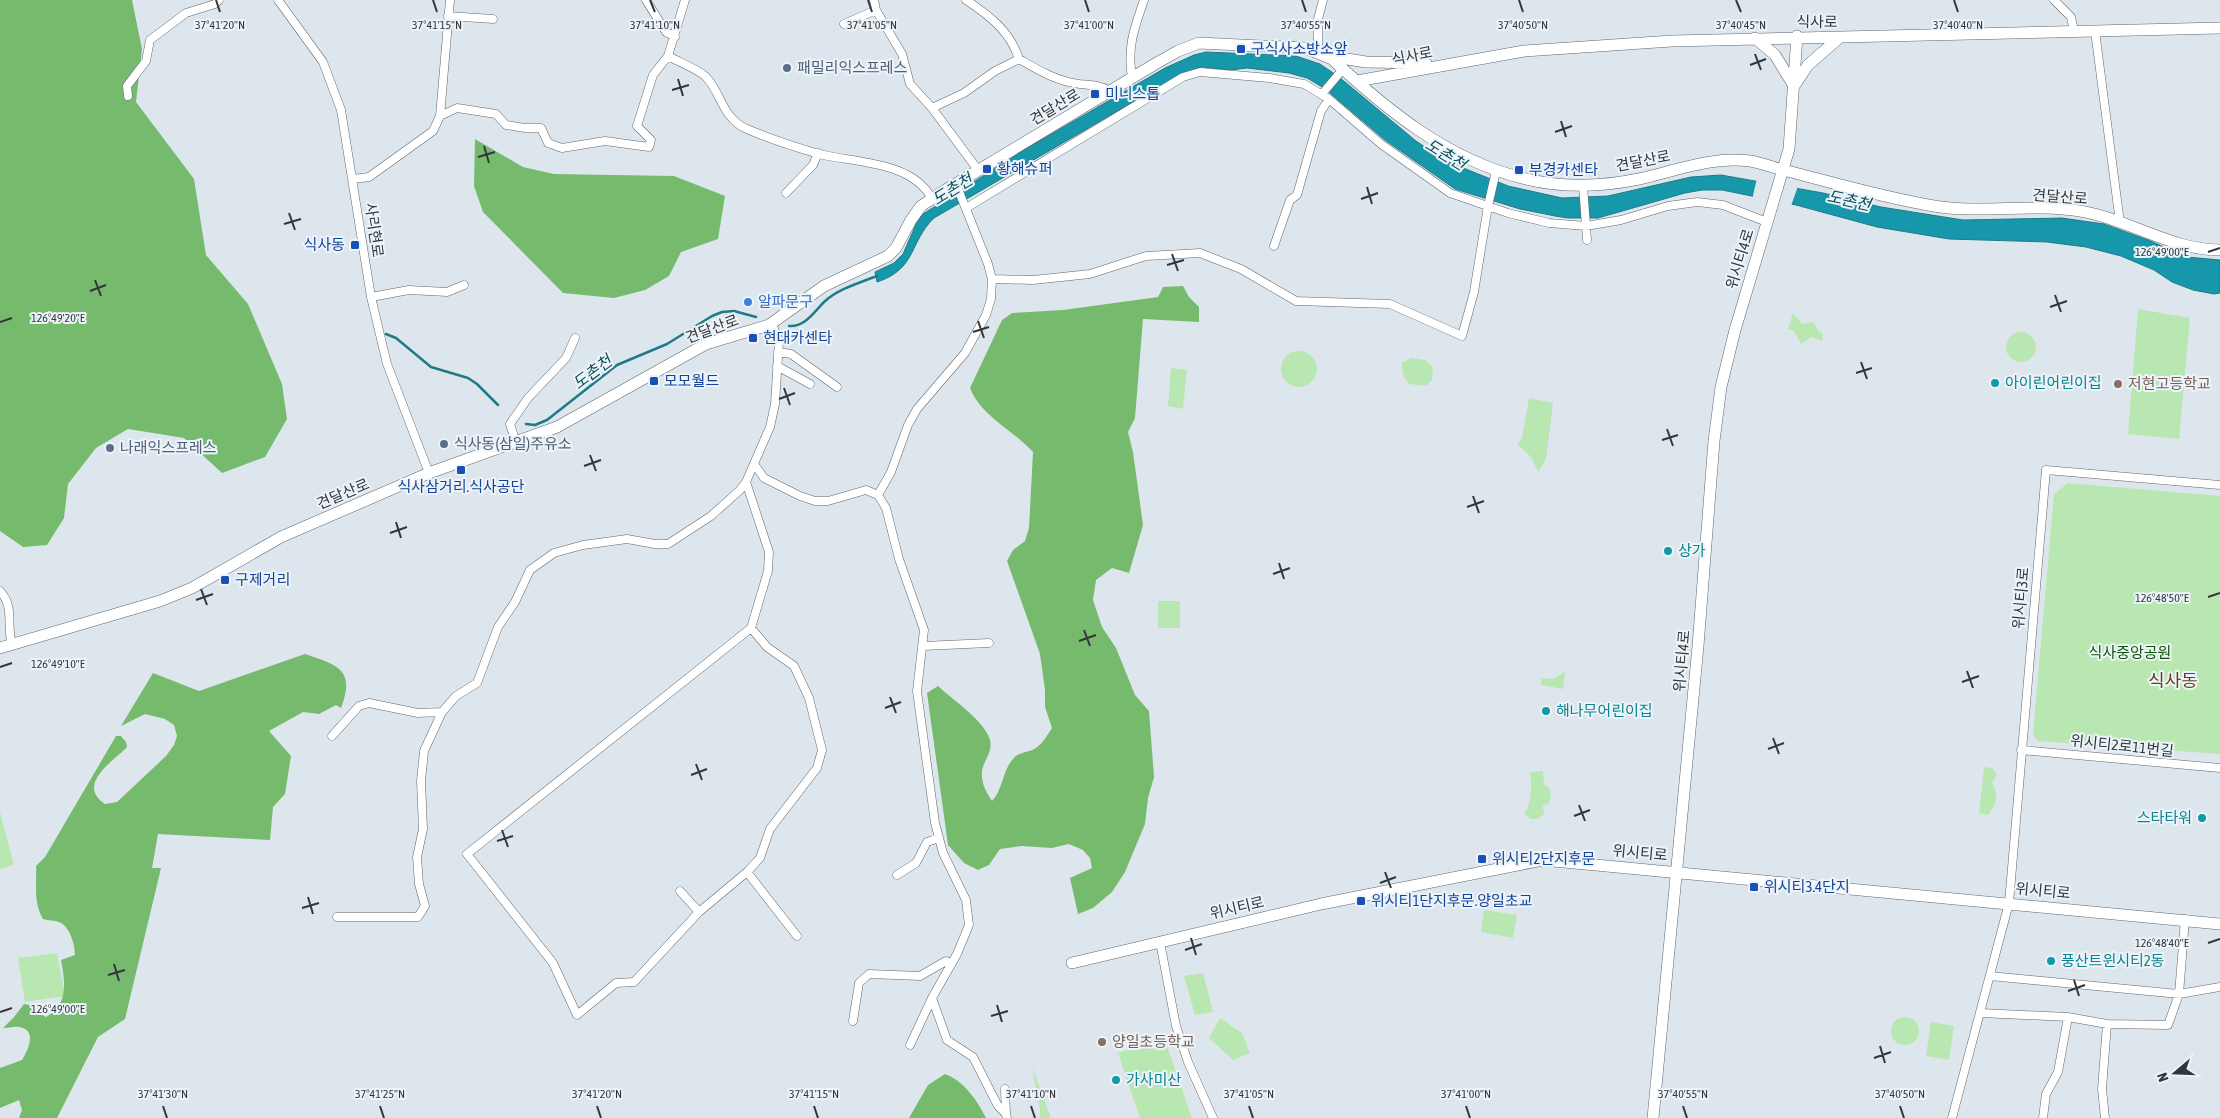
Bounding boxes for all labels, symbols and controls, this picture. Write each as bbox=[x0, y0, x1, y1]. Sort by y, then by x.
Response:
street label: 식사로 bbox=[1796, 13, 1838, 30]
text: 37°41'20"N bbox=[195, 18, 245, 32]
text: 37°41'15"N bbox=[412, 18, 462, 32]
text: 37°41'10"N bbox=[630, 18, 680, 32]
text: 37°41'05"N bbox=[847, 18, 897, 32]
text: 37°41'00"N bbox=[1064, 18, 1114, 32]
text: 37°40'55"N bbox=[1281, 18, 1331, 32]
text: 37°40'50"N bbox=[1498, 18, 1548, 32]
text: 37°40'45"N bbox=[1716, 18, 1766, 32]
text: 37°40'40"N bbox=[1933, 18, 1983, 32]
place label: 구식사소방소앞 bbox=[1251, 40, 1348, 57]
marker: 구식사소방소앞 bbox=[1235, 43, 1247, 55]
street label: 식사로 bbox=[1390, 43, 1434, 68]
place label: 패밀리익스프레스 bbox=[797, 59, 908, 76]
marker: 패밀리익스프레스 bbox=[781, 62, 793, 74]
street label: 견달산로 bbox=[1027, 85, 1083, 128]
place label: 미니스톱 bbox=[1105, 85, 1160, 102]
marker: 미니스톱 bbox=[1089, 88, 1101, 100]
water label: 도촌천 bbox=[1423, 135, 1471, 175]
street label: 견달산로 bbox=[1614, 147, 1672, 174]
place label: 황해슈퍼 bbox=[997, 160, 1052, 177]
place label: 부경카센타 bbox=[1529, 161, 1598, 178]
marker: 황해슈퍼 bbox=[981, 163, 993, 175]
marker: 부경카센타 bbox=[1513, 164, 1525, 176]
water label: 도촌천 bbox=[929, 168, 977, 208]
street label: 견달산로 bbox=[2032, 186, 2088, 207]
water label: 도촌천 bbox=[1826, 187, 1875, 214]
street label: 사리현로 bbox=[362, 201, 387, 258]
street label: 위시티4로 bbox=[1722, 227, 1757, 291]
place label: 식사동 bbox=[304, 236, 345, 253]
marker: 식사동 bbox=[349, 239, 361, 251]
text: 126°49'00"E bbox=[2135, 245, 2189, 259]
place label: 알파문구 bbox=[758, 293, 813, 310]
marker: 알파문구 bbox=[742, 296, 754, 308]
text: 126°49'20"E bbox=[31, 311, 85, 325]
street label: 견달산로 bbox=[683, 311, 741, 346]
place label: 현대카센타 bbox=[763, 329, 832, 346]
marker: 현대카센타 bbox=[747, 332, 759, 344]
water label: 도촌천 bbox=[569, 350, 617, 392]
place label: 모모월드 bbox=[664, 372, 719, 389]
place label: 아이린어린이집 bbox=[2005, 374, 2102, 391]
marker: 모모월드 bbox=[648, 375, 660, 387]
place label: 저현고등학교 bbox=[2128, 375, 2211, 392]
marker: 아이린어린이집 bbox=[1989, 377, 2001, 389]
marker: 저현고등학교 bbox=[2112, 378, 2124, 390]
place label: 식사동(삼일)주유소 bbox=[454, 435, 572, 452]
marker: 식사동(삼일)주유소 bbox=[438, 438, 450, 450]
place label: 나래익스프레스 bbox=[120, 439, 217, 456]
marker: 나래익스프레스 bbox=[104, 442, 116, 454]
marker: 식사삼거리.식사공단 bbox=[455, 464, 467, 476]
street label: 견달산로 bbox=[314, 475, 372, 512]
place label: 식사삼거리.식사공단 bbox=[398, 478, 525, 495]
place label: 상가 bbox=[1678, 542, 1706, 559]
marker: 상가 bbox=[1662, 545, 1674, 557]
street label: 위시티3로 bbox=[2009, 566, 2032, 630]
place label: 구제거리 bbox=[235, 571, 290, 588]
marker: 구제거리 bbox=[219, 574, 231, 586]
text: 126°48'50"E bbox=[2135, 591, 2189, 605]
street label: 위시티4로 bbox=[1670, 629, 1693, 693]
park label: 식사중앙공원 bbox=[2089, 644, 2171, 661]
text: 126°49'10"E bbox=[31, 657, 85, 671]
district label: 식사동 bbox=[2148, 670, 2198, 691]
place label: 해나무어린이집 bbox=[1556, 702, 1653, 719]
marker: 해나무어린이집 bbox=[1540, 705, 1552, 717]
street label: 위시티2로11번길 bbox=[2069, 732, 2175, 759]
place label: 스타타워 bbox=[2137, 809, 2192, 826]
marker: 스타타워 bbox=[2196, 812, 2208, 824]
street label: 위시티로 bbox=[1612, 842, 1668, 863]
place label: 위시티2단지후문 bbox=[1492, 850, 1596, 867]
marker: 위시티2단지후문 bbox=[1476, 853, 1488, 865]
place label: 위시티3.4단지 bbox=[1764, 878, 1850, 895]
street label: 위시티로 bbox=[2015, 880, 2071, 901]
marker: 위시티3.4단지 bbox=[1748, 881, 1760, 893]
place label: 위시티1단지후문.양일초교 bbox=[1371, 892, 1533, 909]
street label: 위시티로 bbox=[1208, 893, 1266, 922]
marker: 위시티1단지후문.양일초교 bbox=[1355, 895, 1367, 907]
text: 126°48'40"E bbox=[2135, 936, 2189, 950]
place label: 풍산트윈시티2동 bbox=[2061, 952, 2165, 969]
marker: 풍산트윈시티2동 bbox=[2045, 955, 2057, 967]
text: 126°49'00"E bbox=[31, 1002, 85, 1016]
place label: 양일초등학교 bbox=[1112, 1033, 1195, 1050]
marker: 양일초등학교 bbox=[1096, 1036, 1108, 1048]
north arrow bbox=[2150, 1048, 2200, 1098]
place label: 가사미산 bbox=[1126, 1071, 1181, 1088]
text: N bbox=[2154, 1071, 2172, 1084]
marker: 가사미산 bbox=[1110, 1074, 1122, 1086]
text: 37°41'30"N bbox=[138, 1087, 188, 1101]
text: 37°41'25"N bbox=[355, 1087, 405, 1101]
text: 37°41'20"N bbox=[572, 1087, 622, 1101]
text: 37°41'15"N bbox=[789, 1087, 839, 1101]
text: 37°41'10"N bbox=[1006, 1087, 1056, 1101]
text: 37°41'05"N bbox=[1224, 1087, 1274, 1101]
text: 37°41'00"N bbox=[1441, 1087, 1491, 1101]
text: 37°40'55"N bbox=[1658, 1087, 1708, 1101]
text: 37°40'50"N bbox=[1875, 1087, 1925, 1101]

